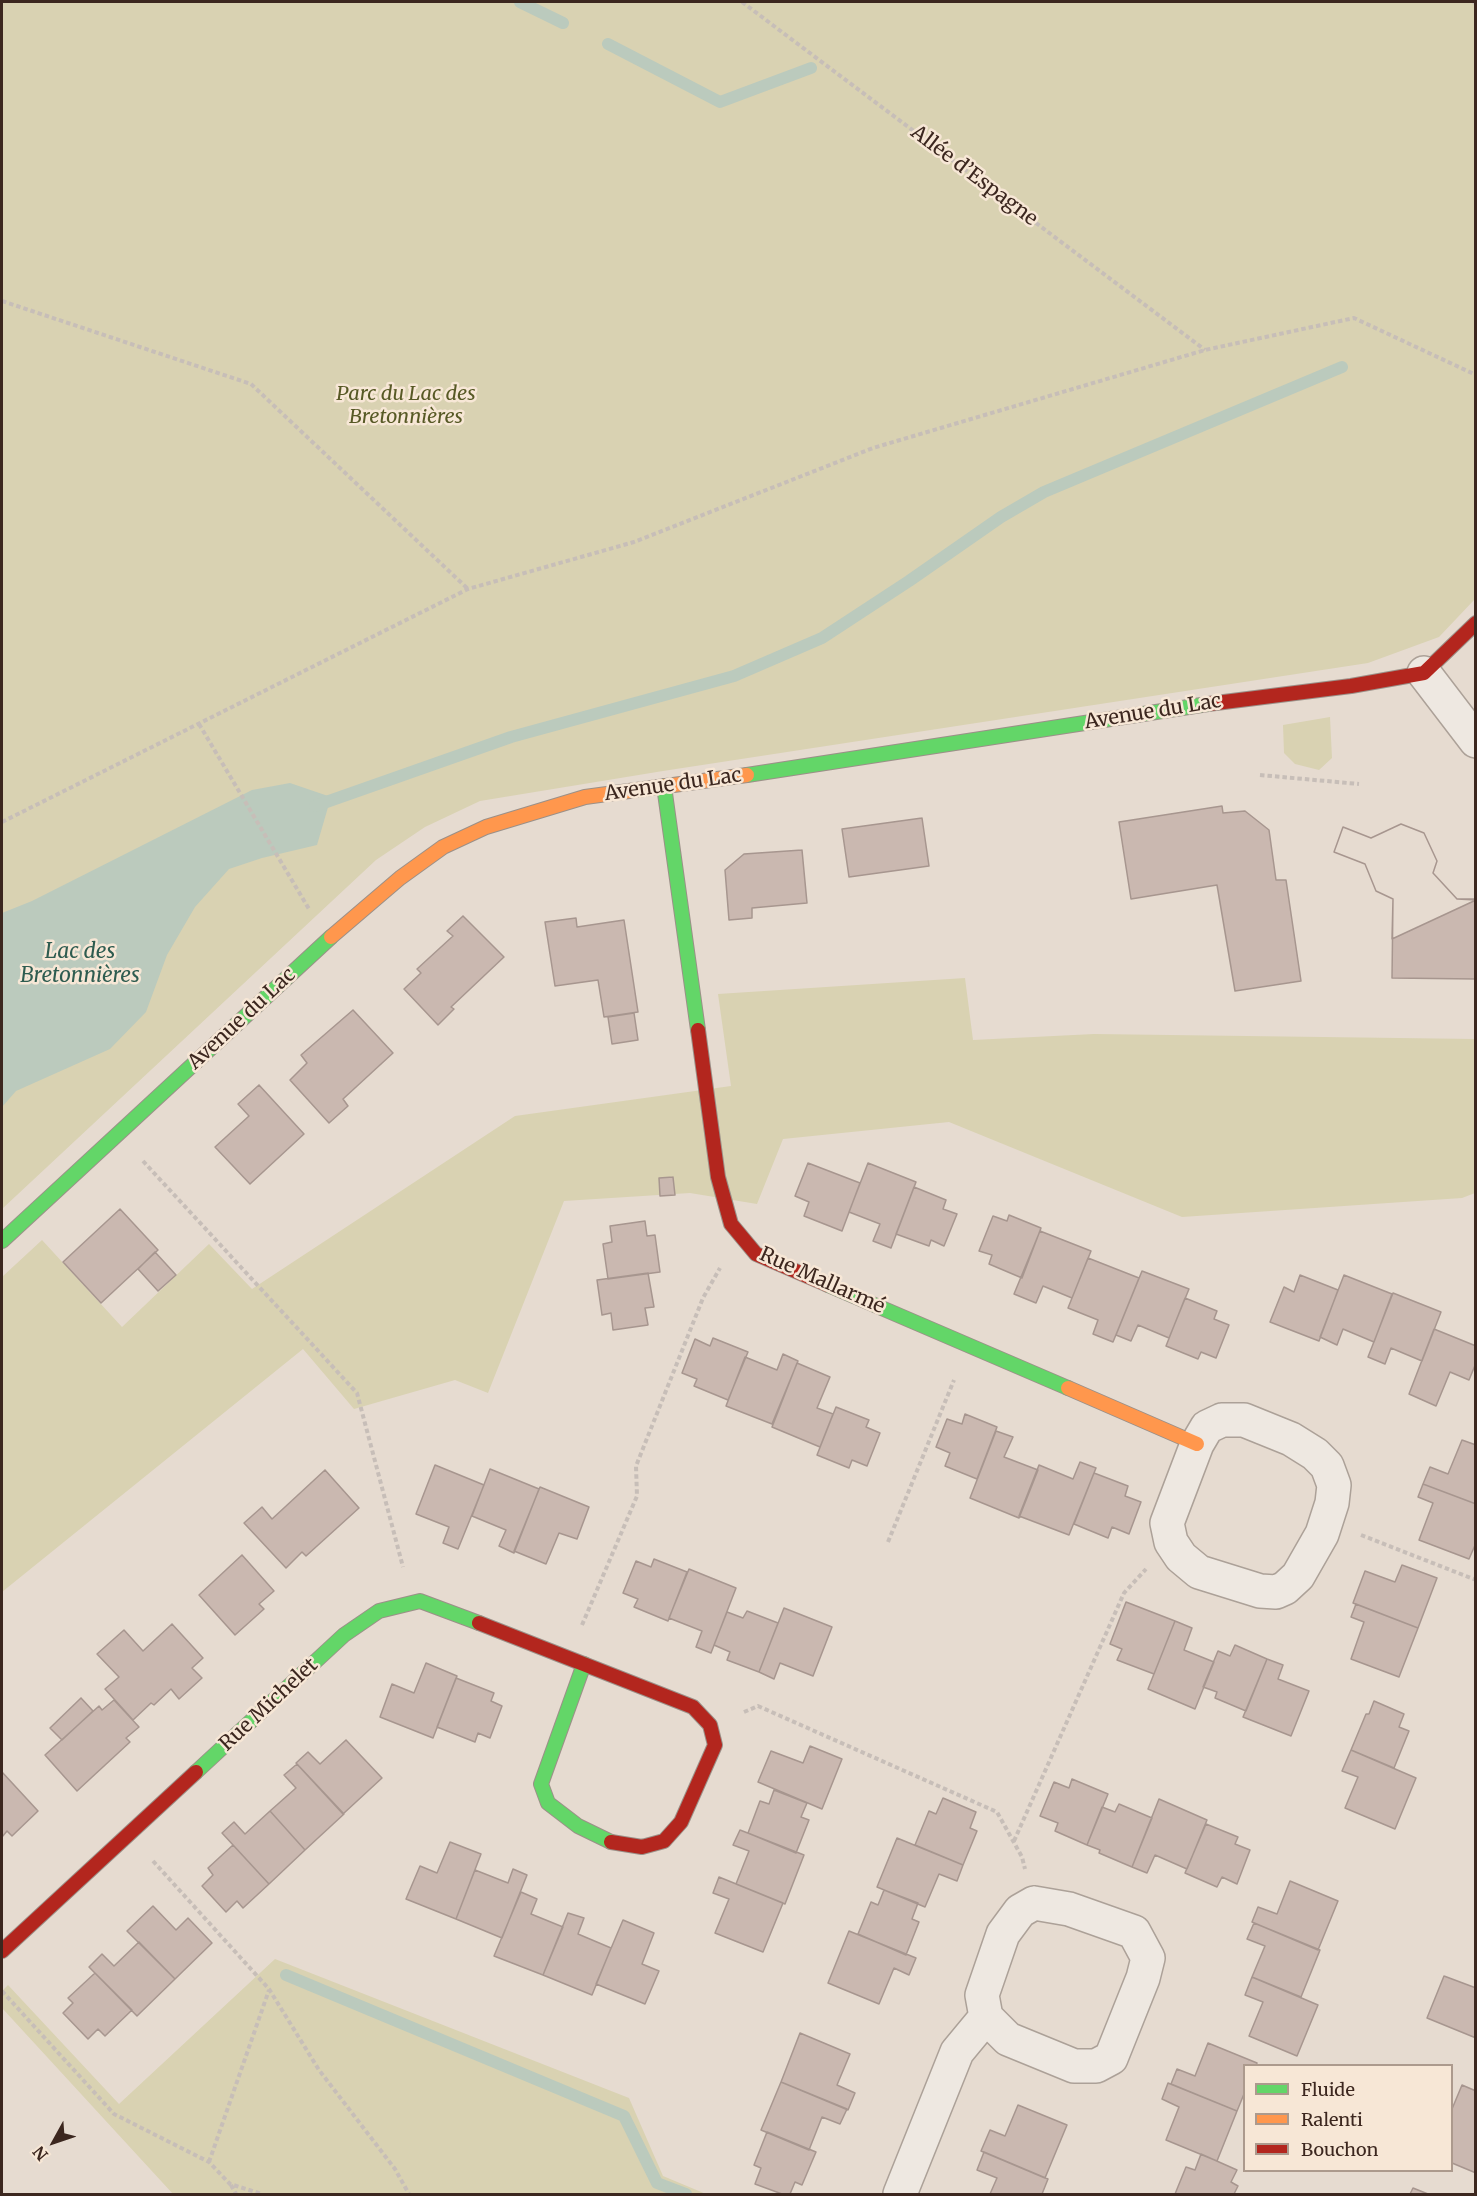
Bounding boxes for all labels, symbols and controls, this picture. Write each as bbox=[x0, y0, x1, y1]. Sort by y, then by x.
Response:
street label: Allée d’Espagne bbox=[906, 121, 1042, 231]
park label: Parc du Lac des Bretonnières bbox=[336, 382, 476, 429]
street label: Avenue du Lac bbox=[1083, 689, 1223, 735]
street label: Avenue du Lac bbox=[603, 764, 743, 806]
water label: Lac des Bretonnières bbox=[20, 939, 140, 989]
street label: Avenue du Lac bbox=[183, 963, 301, 1075]
street label: Rue Mallarmé bbox=[756, 1243, 888, 1319]
street label: Rue Michelet bbox=[215, 1654, 323, 1756]
legend bbox=[1243, 2064, 1453, 2172]
text: Fluide bbox=[1301, 2078, 1355, 2101]
text: Ralenti bbox=[1301, 2108, 1363, 2131]
north arrow bbox=[24, 2112, 84, 2172]
text: Bouchon bbox=[1301, 2138, 1378, 2161]
text: N bbox=[28, 2142, 52, 2165]

